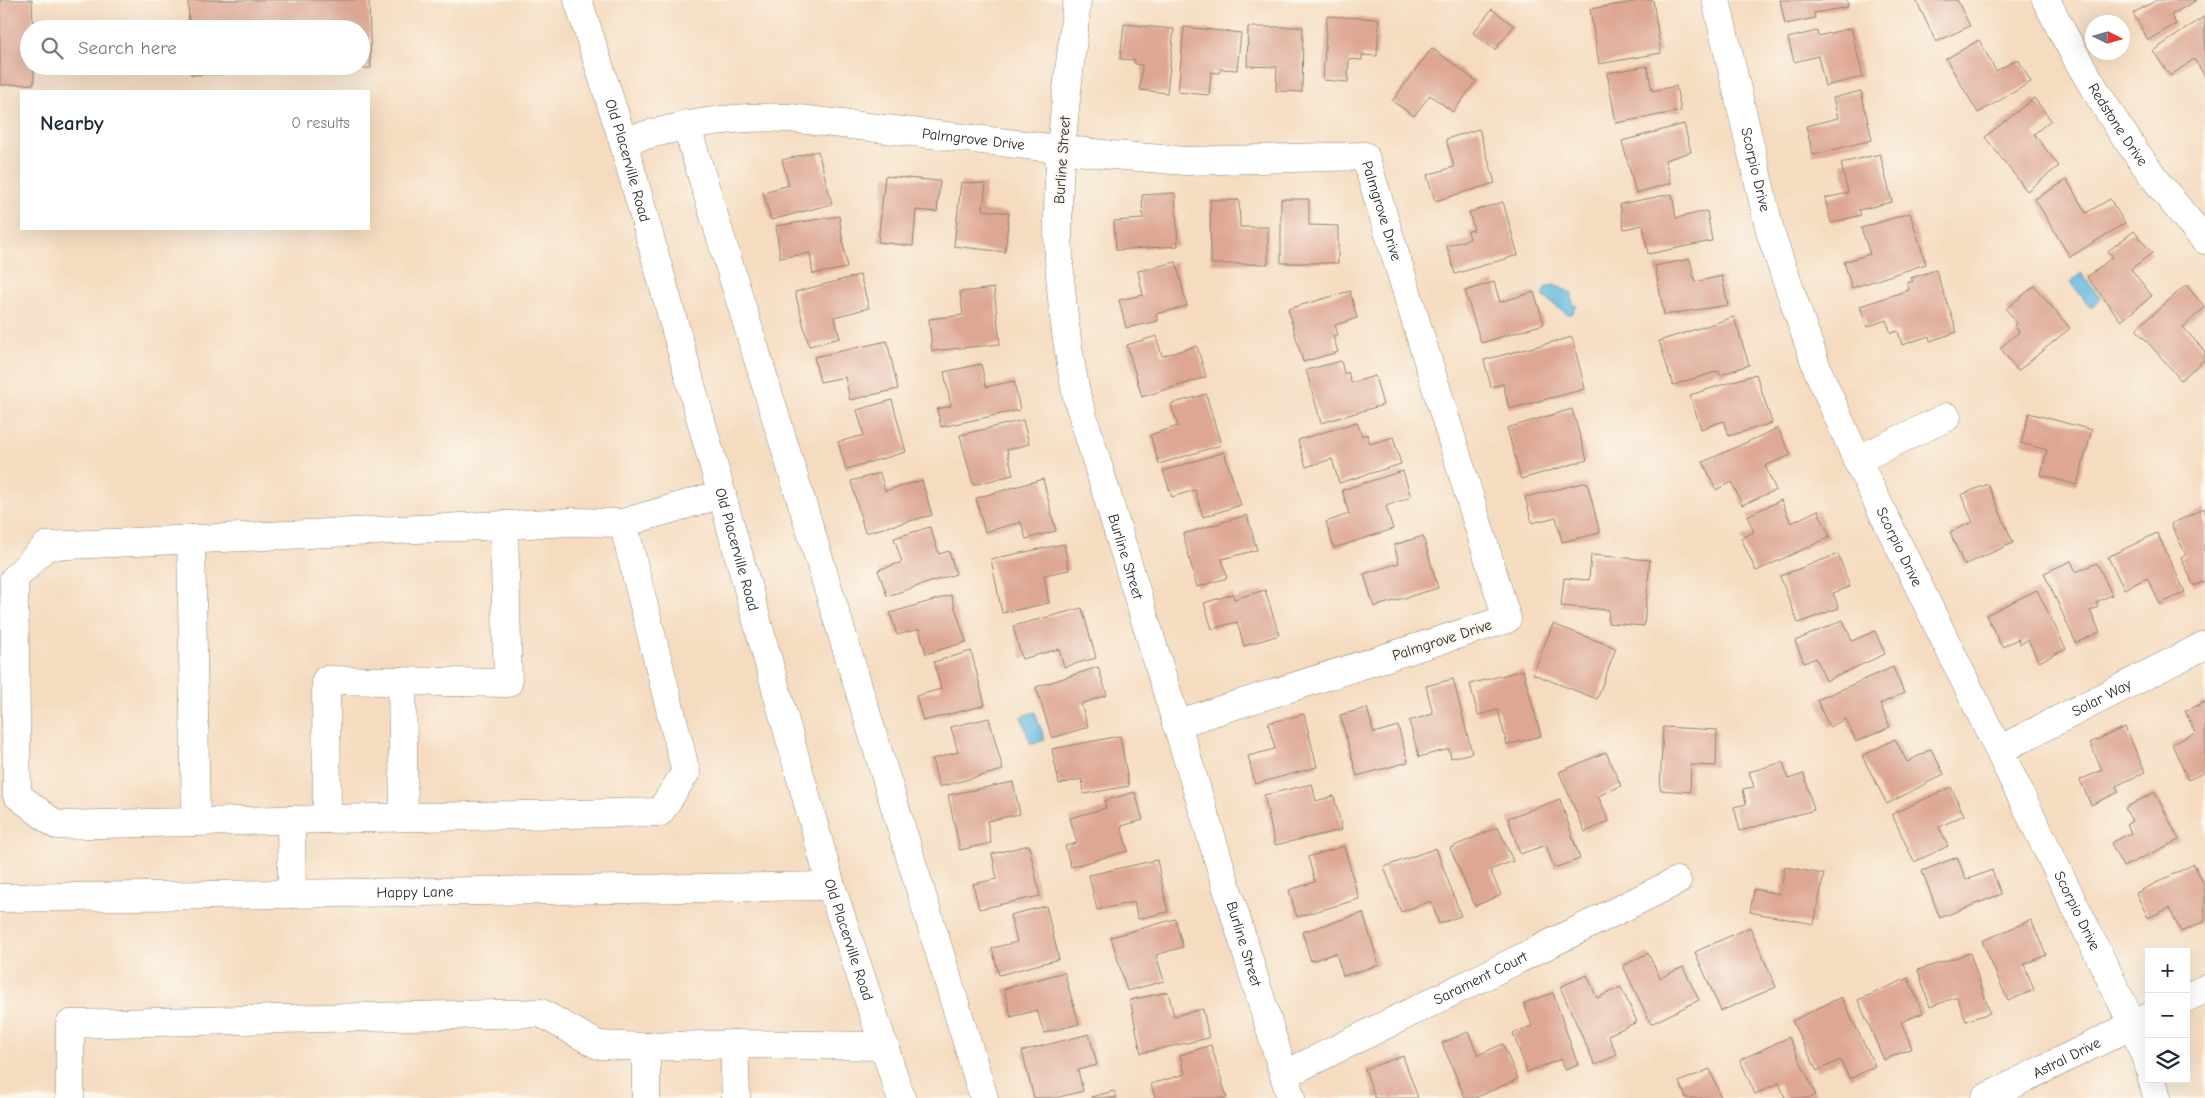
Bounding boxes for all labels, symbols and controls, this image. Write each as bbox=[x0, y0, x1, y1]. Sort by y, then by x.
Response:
north arrow bbox=[2085, 15, 2130, 60]
search box bbox=[20, 20, 370, 75]
icon: search bbox=[38, 34, 66, 62]
text: Search here bbox=[78, 37, 177, 59]
street label: Redstone Drive bbox=[2084, 80, 2152, 170]
street label: Old Placerville Road bbox=[601, 97, 654, 224]
text: Nearby bbox=[40, 111, 104, 135]
text: 0 results bbox=[291, 114, 350, 132]
street label: Burline Street bbox=[1050, 115, 1074, 205]
street label: Palmgrove Drive bbox=[921, 124, 1026, 154]
street label: Scorpio Drive bbox=[1737, 125, 1774, 214]
street label: Palmgrove Drive bbox=[1358, 159, 1406, 263]
street label: Old Placerville Road bbox=[711, 486, 763, 613]
street label: Scorpio Drive bbox=[1872, 504, 1927, 590]
street label: Burline Street bbox=[1104, 512, 1147, 602]
street label: Palmgrove Drive bbox=[1390, 615, 1494, 665]
street label: Solar Way bbox=[2069, 675, 2135, 720]
street label: Scorpio Drive bbox=[2050, 868, 2104, 954]
street label: Old Placerville Road bbox=[820, 877, 877, 1003]
street label: Happy Lane bbox=[376, 882, 454, 902]
street label: Burline Street bbox=[1222, 899, 1266, 989]
street label: Sarament Court bbox=[1431, 947, 1531, 1009]
map controls bbox=[2145, 948, 2190, 1083]
button: + bbox=[2145, 948, 2190, 993]
button: − bbox=[2145, 993, 2190, 1038]
street label: Astral Drive bbox=[2030, 1033, 2104, 1082]
button: layers bbox=[2145, 1038, 2190, 1083]

